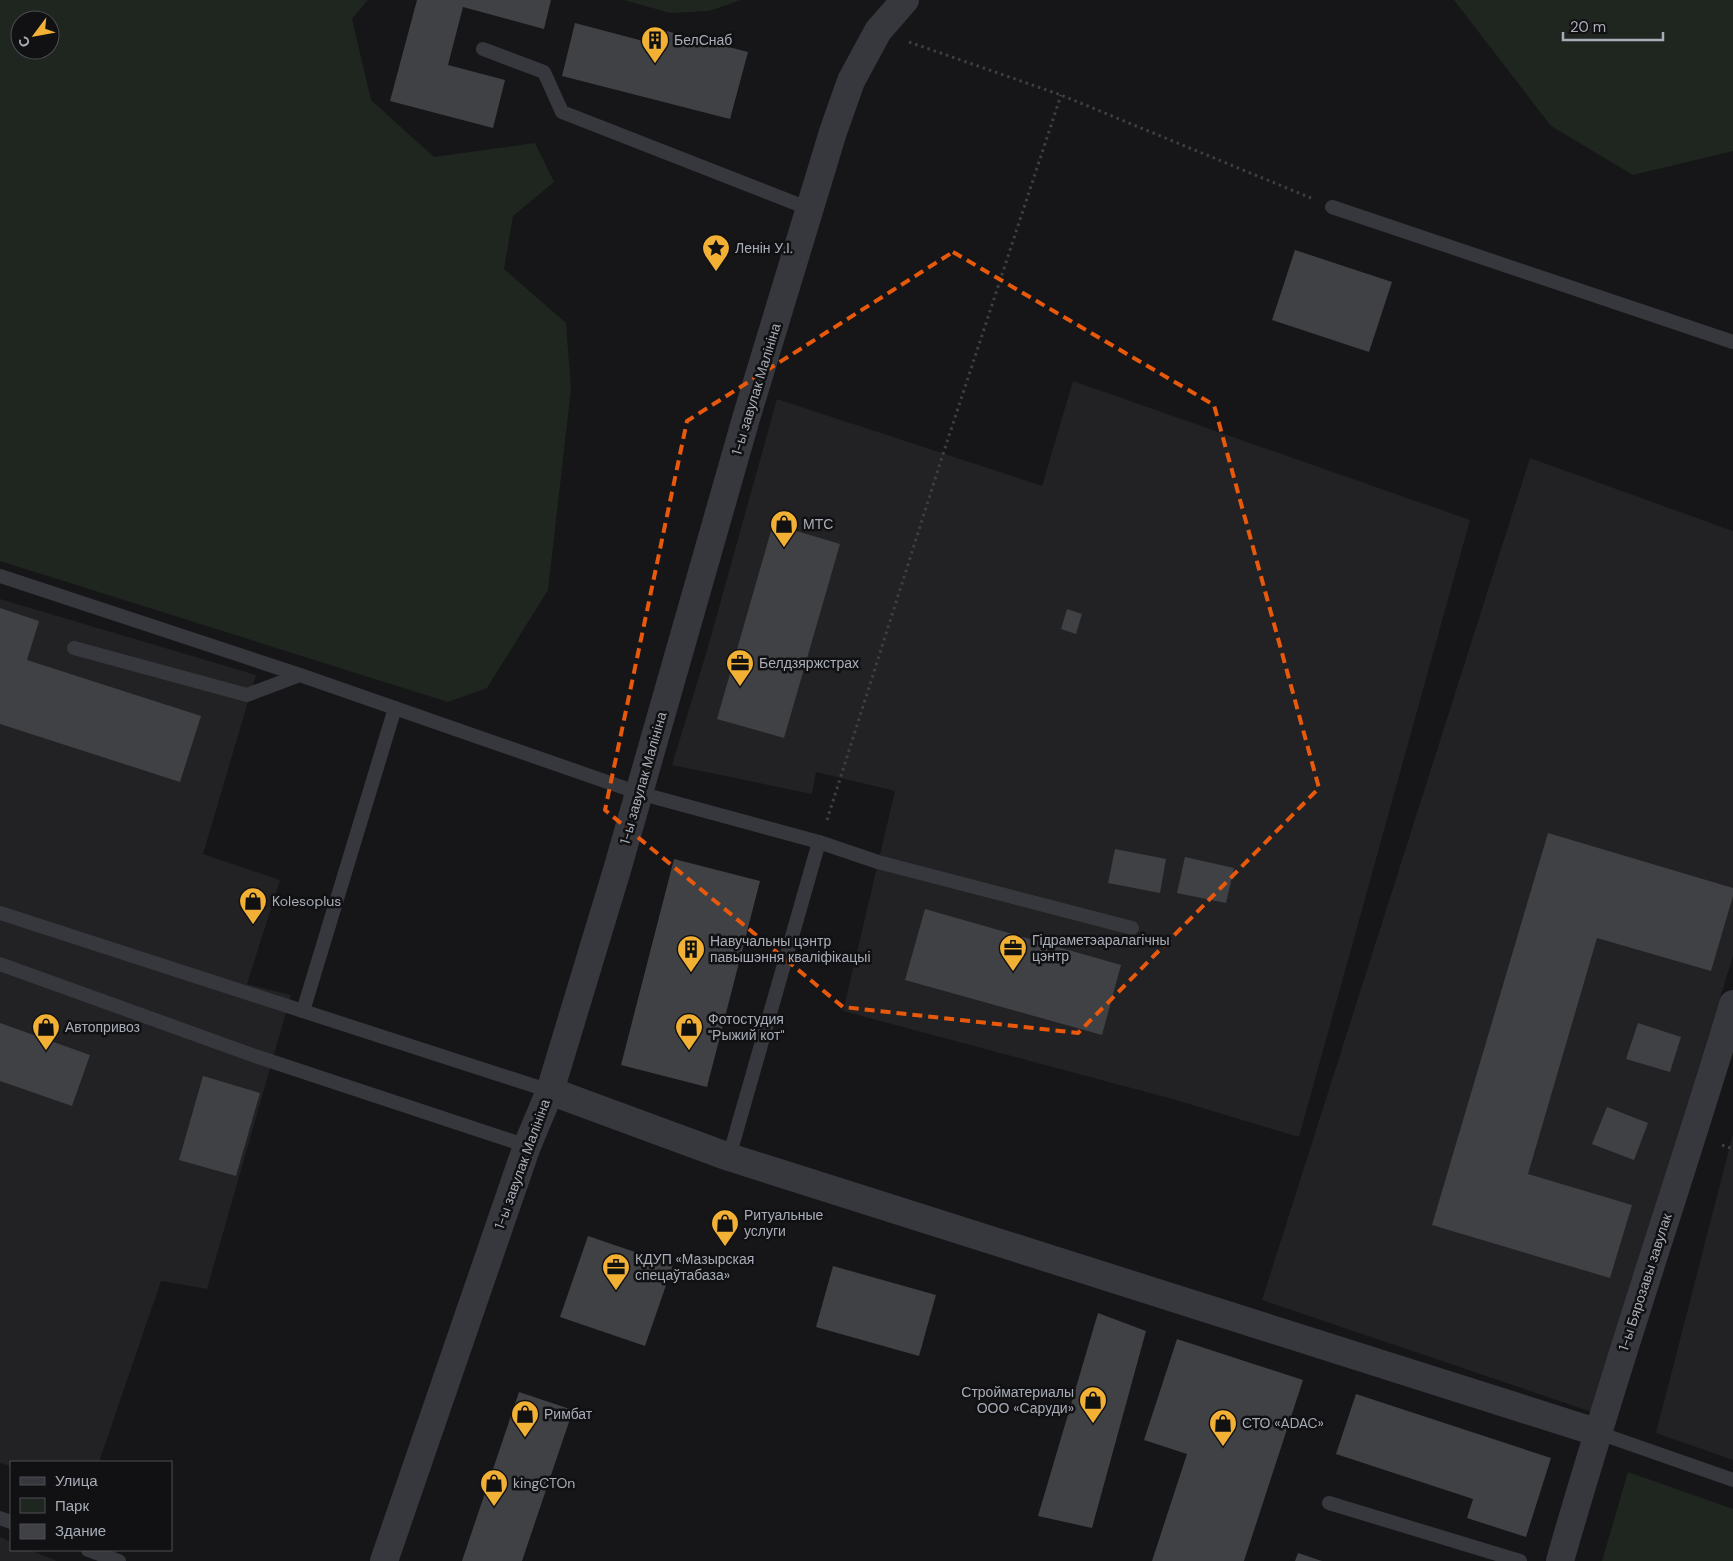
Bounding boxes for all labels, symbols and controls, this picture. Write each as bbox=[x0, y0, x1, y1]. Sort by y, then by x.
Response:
north arrow bbox=[10, 10, 60, 60]
scale bar bbox=[1563, 10, 1663, 42]
text: 20 m bbox=[1570, 17, 1606, 37]
building icon: БелСнаб bbox=[640, 25, 670, 64]
place label: БелСнаб bbox=[674, 31, 732, 49]
text: С bbox=[14, 33, 34, 51]
place icon: Ленін У.І. bbox=[701, 233, 731, 272]
place label: Ленін У.І. bbox=[735, 239, 793, 257]
street label: 1-ы завулак Малініна bbox=[727, 321, 785, 457]
shop icon: МТС bbox=[769, 509, 799, 548]
place label: МТС bbox=[803, 515, 833, 533]
office icon: Белдзяржстрах bbox=[725, 648, 755, 687]
place label: Белдзяржстрах bbox=[759, 654, 859, 672]
street label: 1-ы завулак Малініна bbox=[615, 710, 671, 846]
shop icon: Kolesoplus bbox=[238, 886, 268, 925]
place label: Kolesoplus bbox=[272, 892, 341, 910]
place label: Гідраметэаралагічны цэнтр bbox=[1032, 931, 1170, 965]
place label: Навучальны цэнтр павышэння кваліфікацыі bbox=[710, 932, 871, 966]
office icon: Гідраметэаралагічны цэнтр bbox=[998, 933, 1028, 972]
building icon: Навучальны цэнтр павышэння кваліфікацыі bbox=[676, 934, 706, 973]
place label: Фотостудия "Рыжий кот" bbox=[708, 1010, 784, 1044]
shop icon: Автопривоз bbox=[31, 1012, 61, 1051]
shop icon: Фотостудия "Рыжий кот" bbox=[674, 1012, 704, 1051]
place label: Автопривоз bbox=[65, 1018, 140, 1036]
street label: 1-ы завулак Малініна bbox=[490, 1096, 554, 1231]
place label: Ритуальные услуги bbox=[744, 1206, 824, 1240]
shop icon: Ритуальные услуги bbox=[710, 1208, 740, 1247]
street label: 1-ы Бярозавы завулак bbox=[1614, 1210, 1676, 1353]
place label: КДУП «Мазырская спецаўтабаза» bbox=[635, 1250, 754, 1284]
office icon: КДУП «Мазырская спецаўтабаза» bbox=[601, 1252, 631, 1291]
place label: Стройматериалы ООО «Саруди» bbox=[961, 1383, 1074, 1417]
shop icon: Стройматериалы ООО «Саруди» bbox=[1078, 1385, 1108, 1424]
shop icon: Римбат bbox=[510, 1399, 540, 1438]
place label: Римбат bbox=[544, 1405, 593, 1423]
shop icon: СТО «ADAC» bbox=[1208, 1408, 1238, 1447]
place label: СТО «ADAC» bbox=[1242, 1414, 1324, 1432]
legend bbox=[10, 1461, 172, 1551]
shop icon: kingCTOn bbox=[479, 1468, 509, 1507]
text: Улица bbox=[55, 1471, 98, 1491]
place label: kingCTOn bbox=[513, 1474, 575, 1492]
text: Парк bbox=[55, 1496, 89, 1516]
text: Здание bbox=[55, 1521, 106, 1541]

